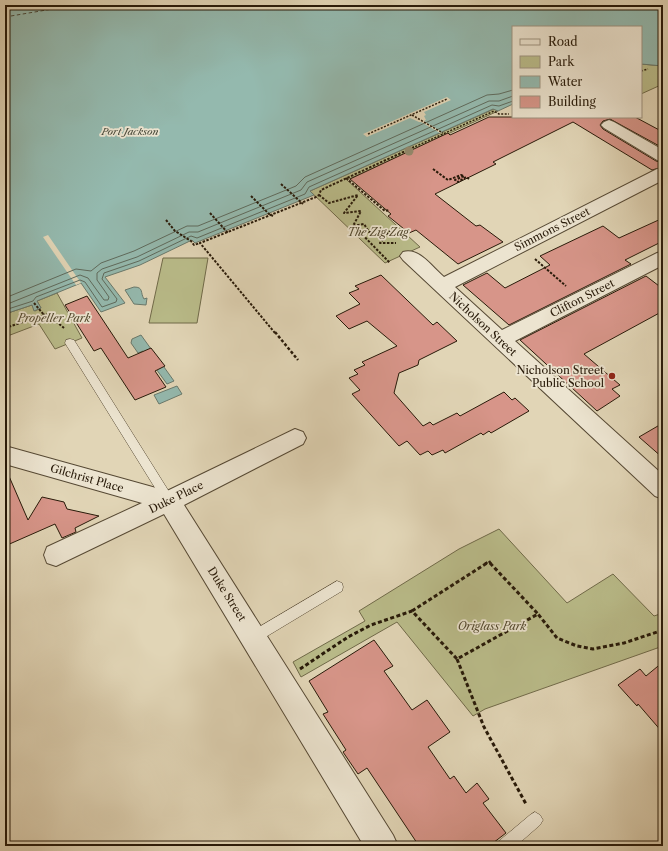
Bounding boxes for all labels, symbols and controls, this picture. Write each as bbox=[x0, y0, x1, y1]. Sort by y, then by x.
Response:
legend bbox=[512, 26, 642, 118]
text: Road bbox=[548, 34, 578, 49]
text: Park bbox=[548, 54, 575, 69]
text: Water bbox=[547, 74, 582, 89]
text: Building bbox=[548, 94, 596, 109]
water label: Port Jackson bbox=[101, 125, 158, 138]
street label: Simmons Street bbox=[512, 204, 592, 254]
park label: The Zig Zag bbox=[347, 225, 410, 239]
street label: Clifton Street bbox=[547, 276, 617, 320]
street label: Nicholson Street bbox=[446, 289, 520, 359]
park label: Propeller Park bbox=[17, 311, 91, 325]
place label: Nicholson Street Public School bbox=[516, 363, 605, 390]
marker: Nicholson Street Public School bbox=[607, 371, 617, 381]
street label: Gilchrist Place bbox=[49, 461, 125, 495]
street label: Duke Place bbox=[146, 478, 206, 516]
street label: Duke Street bbox=[205, 564, 249, 624]
park label: Origlass Park bbox=[458, 619, 527, 633]

